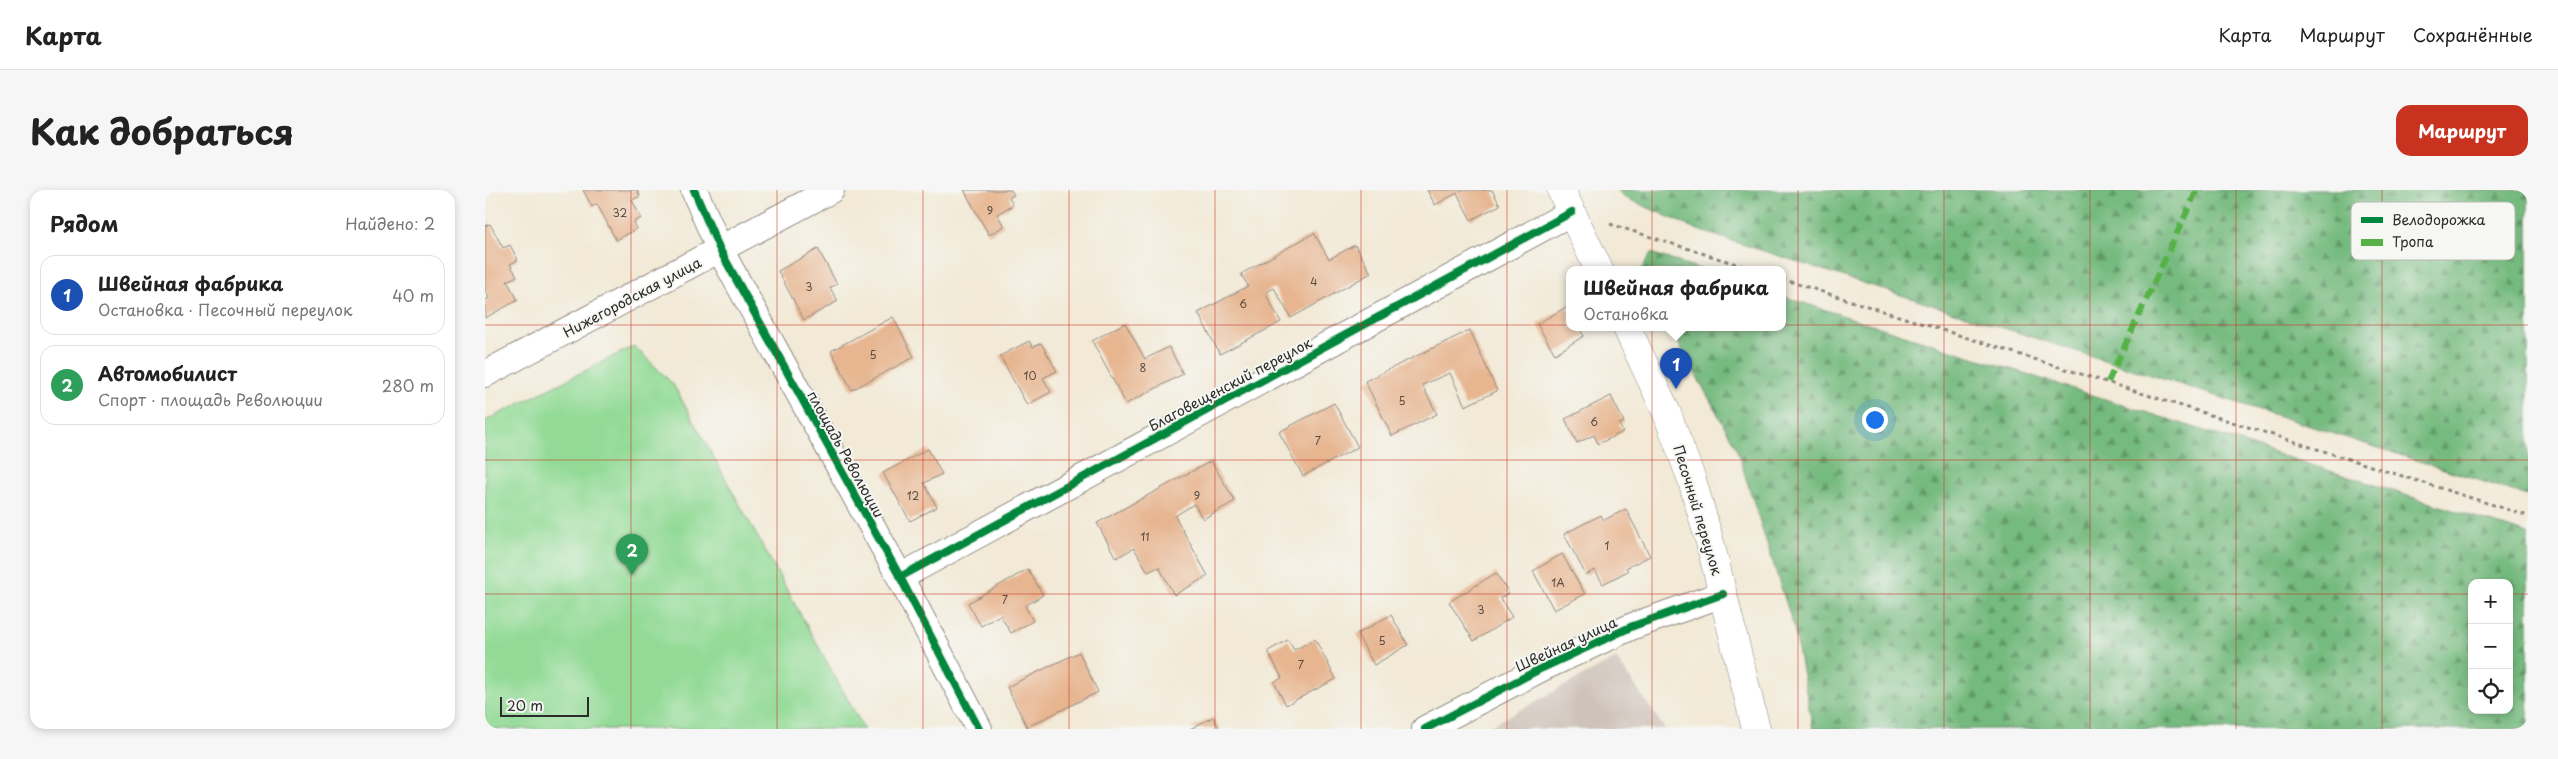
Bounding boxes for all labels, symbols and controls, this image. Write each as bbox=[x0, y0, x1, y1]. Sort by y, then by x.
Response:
text: Карта bbox=[25, 17, 102, 53]
text: Карта bbox=[2219, 21, 2271, 48]
text: Маршрут bbox=[2299, 21, 2385, 48]
text: Сохранённые bbox=[2413, 21, 2533, 48]
text: Как добраться bbox=[30, 104, 294, 157]
button: Маршрут bbox=[2396, 105, 2528, 156]
house number: 9 bbox=[987, 202, 993, 219]
legend bbox=[2351, 202, 2515, 260]
house number: 32 bbox=[613, 204, 628, 221]
text: Рядом bbox=[50, 207, 118, 239]
text: Велодорожка bbox=[2392, 209, 2486, 230]
text: Найдено: 2 bbox=[345, 211, 435, 235]
text: Тропа bbox=[2392, 231, 2434, 252]
street label: Нижегородская улица bbox=[559, 252, 705, 342]
popup bbox=[1566, 266, 1786, 331]
text: Швейная фабрика bbox=[98, 269, 284, 297]
house number: 4 bbox=[1310, 273, 1318, 290]
text: Швейная фабрика bbox=[1583, 273, 1769, 301]
house number: 3 bbox=[805, 278, 813, 295]
text: 1 bbox=[63, 283, 71, 307]
text: 40 m bbox=[392, 283, 434, 307]
house number: 6 bbox=[1239, 295, 1247, 312]
text: Остановка · Песочный переулок bbox=[98, 297, 352, 321]
text: Остановка bbox=[1583, 301, 1668, 325]
street label: Благовещенский переулок bbox=[1144, 332, 1316, 436]
house number: 5 bbox=[869, 346, 877, 363]
pin: 1 bbox=[1660, 348, 1692, 389]
text: Автомобилист bbox=[98, 359, 237, 387]
house number: 8 bbox=[1140, 359, 1147, 376]
house number: 10 bbox=[1024, 367, 1036, 384]
text: 2 bbox=[61, 373, 73, 397]
text: 280 m bbox=[382, 373, 434, 397]
text: Спорт · площадь Революции bbox=[98, 387, 323, 411]
street label: площадь Революции bbox=[802, 387, 890, 521]
house number: 5 bbox=[1398, 392, 1406, 409]
your location bbox=[1862, 407, 1888, 433]
house number: 6 bbox=[1590, 413, 1598, 430]
house number: 7 bbox=[1315, 432, 1321, 449]
street label: Песочный переулок bbox=[1668, 442, 1728, 578]
house number: 12 bbox=[907, 487, 920, 504]
house number: 9 bbox=[1194, 487, 1200, 504]
house number: 11 bbox=[1140, 528, 1150, 545]
pin: 2 bbox=[616, 534, 648, 575]
house number: 1 bbox=[1605, 537, 1610, 554]
house number: 1А bbox=[1551, 574, 1565, 591]
map controls bbox=[2468, 579, 2513, 714]
button: + bbox=[2468, 579, 2513, 624]
house number: 7 bbox=[1002, 591, 1008, 608]
house number: 3 bbox=[1477, 601, 1485, 618]
street label: Швейная улица bbox=[1512, 611, 1620, 677]
button: − bbox=[2468, 624, 2513, 669]
house number: 5 bbox=[1378, 632, 1386, 649]
house number: 7 bbox=[1298, 656, 1304, 673]
button: locate bbox=[2468, 669, 2513, 714]
scale bar bbox=[500, 694, 589, 717]
text: 20 m bbox=[507, 695, 543, 716]

